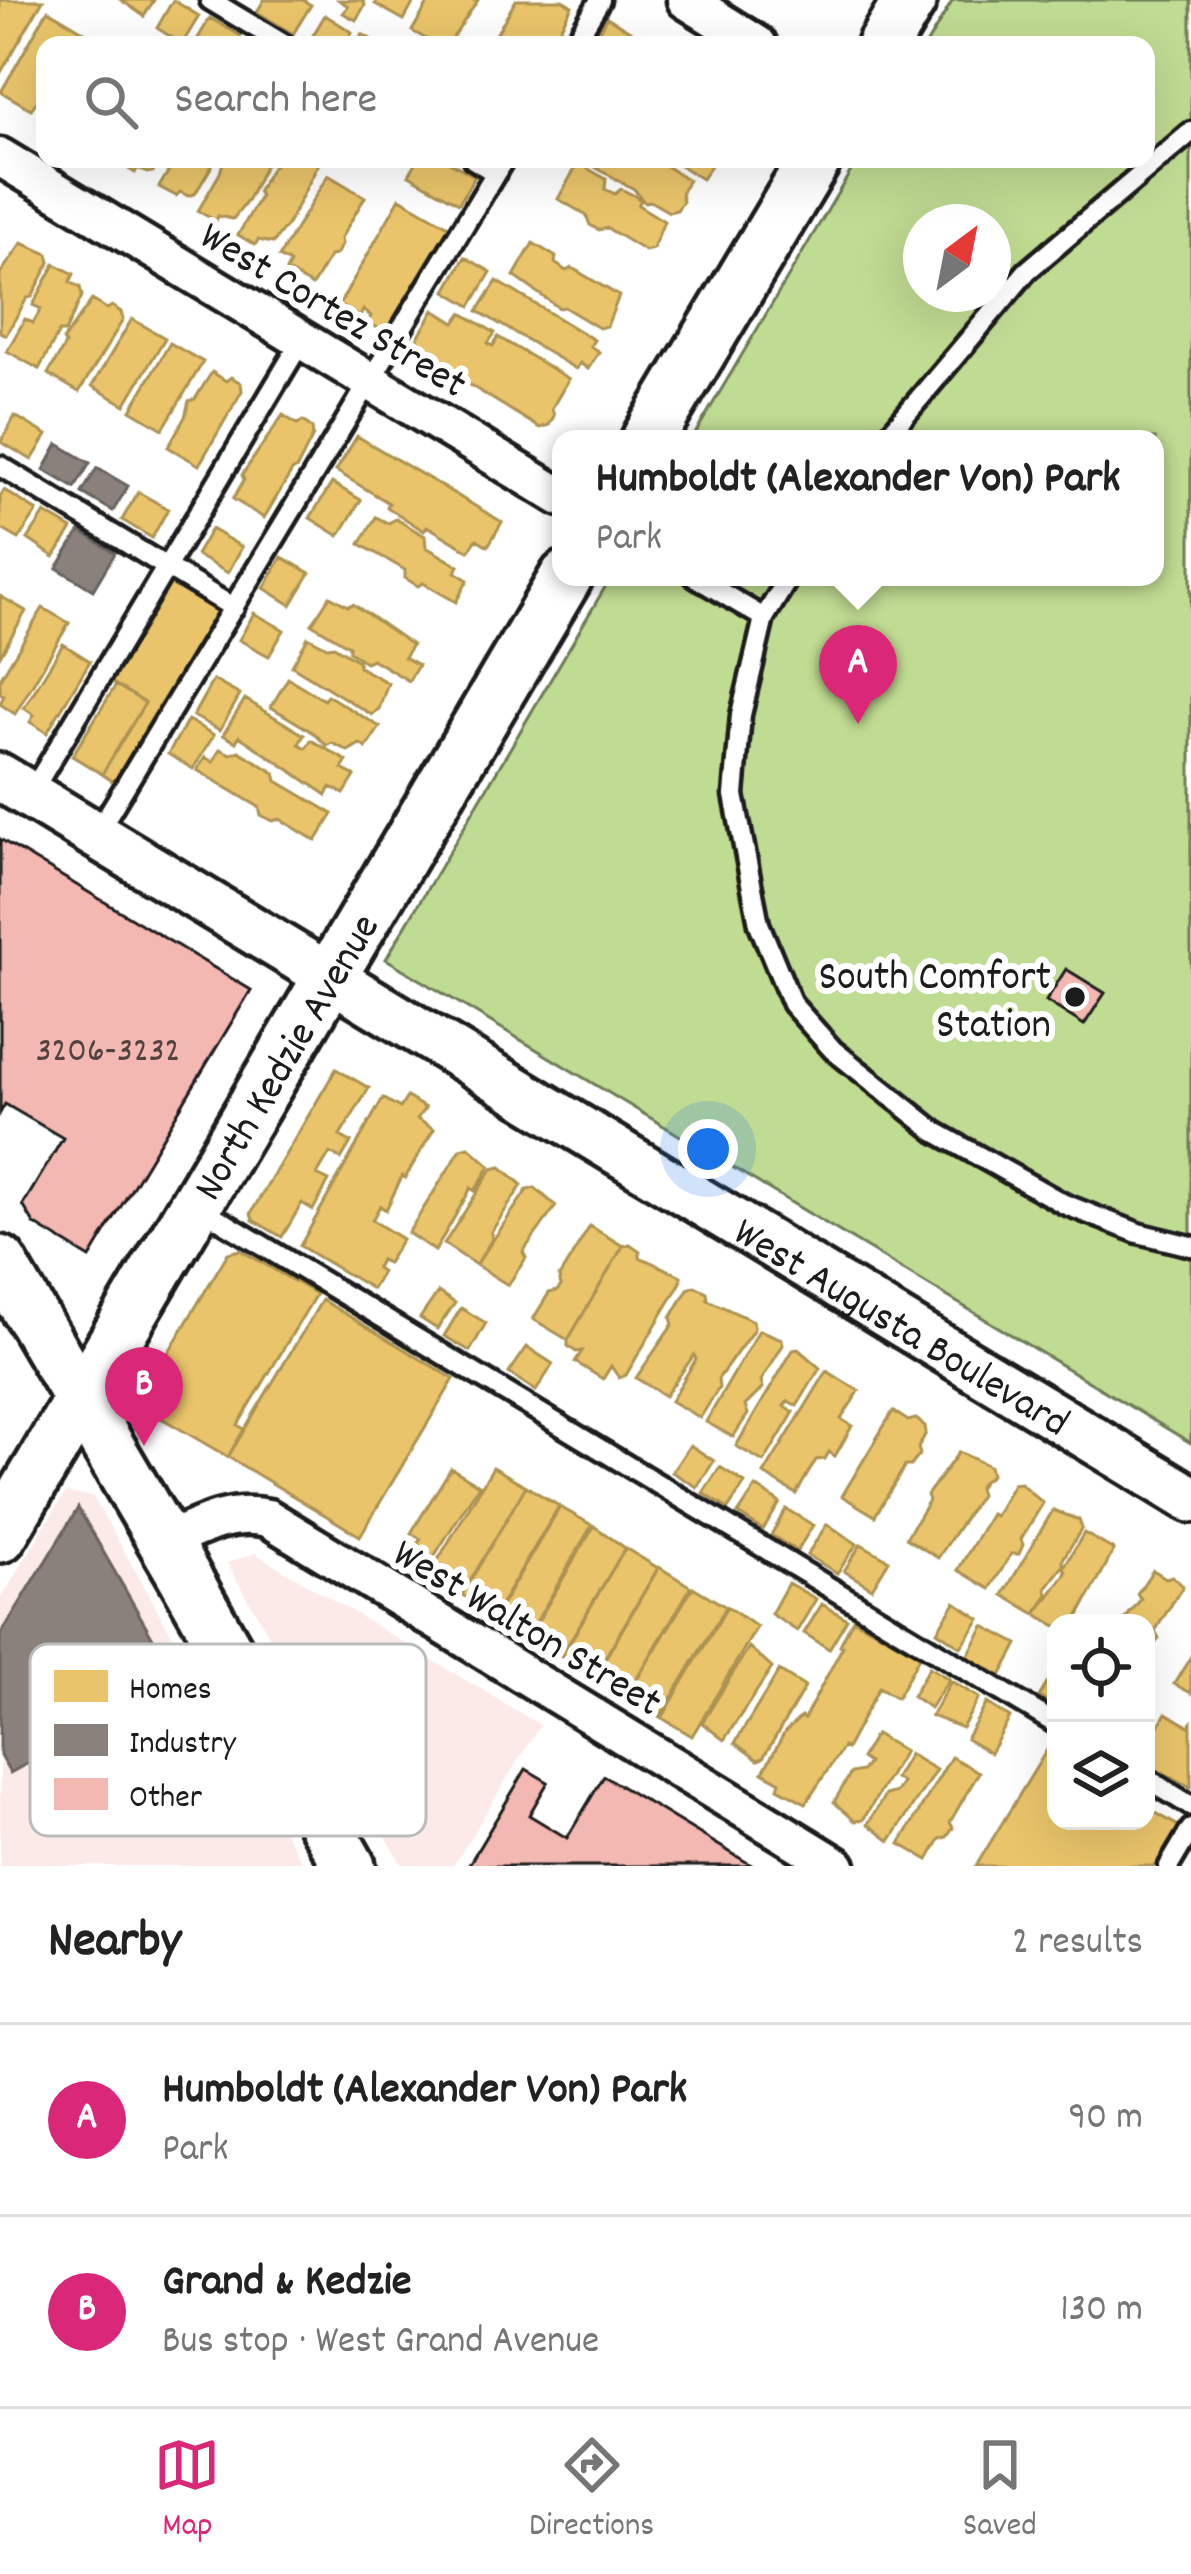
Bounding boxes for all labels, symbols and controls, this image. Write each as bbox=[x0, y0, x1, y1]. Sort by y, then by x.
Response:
search box bbox=[36, 36, 1155, 168]
icon: search bbox=[78, 69, 144, 135]
text: Search here bbox=[174, 70, 377, 134]
north arrow bbox=[903, 204, 1011, 312]
street label: West Cortez Street bbox=[186, 210, 476, 416]
popup bbox=[552, 430, 1164, 586]
text: Humboldt (Alexander Von) Park bbox=[595, 449, 1121, 513]
text: Park bbox=[595, 513, 662, 568]
pin: A bbox=[819, 625, 897, 724]
street label: North Kedzie Avenue bbox=[182, 904, 398, 1214]
place label: South Comfort Station bbox=[818, 950, 1051, 1058]
marker: South Comfort Station bbox=[1062, 984, 1088, 1010]
house number: 3206-3232 bbox=[36, 1027, 180, 1079]
your location bbox=[678, 1119, 738, 1179]
street label: West Augusta Boulevard bbox=[720, 1205, 1079, 1455]
pin: B bbox=[105, 1347, 183, 1446]
street label: West Walton Street bbox=[379, 1527, 671, 1735]
map controls bbox=[1047, 1614, 1155, 1830]
button: locate bbox=[1047, 1614, 1155, 1722]
legend bbox=[30, 1644, 426, 1836]
text: Homes bbox=[129, 1668, 212, 1715]
text: Industry bbox=[129, 1722, 236, 1769]
button: layers bbox=[1047, 1722, 1155, 1830]
text: Other bbox=[129, 1776, 203, 1823]
text: Nearby bbox=[48, 1908, 181, 1980]
text: 2 results bbox=[1012, 1917, 1143, 1972]
text: Humboldt (Alexander Von) Park bbox=[162, 2060, 687, 2124]
text: A bbox=[76, 2092, 98, 2147]
text: 90 m bbox=[1068, 2092, 1143, 2147]
text: Park bbox=[162, 2124, 228, 2179]
text: Grand & Kedzie bbox=[162, 2252, 412, 2316]
text: B bbox=[78, 2284, 96, 2339]
text: 130 m bbox=[1060, 2284, 1143, 2339]
text: Bus stop · West Grand Avenue bbox=[162, 2316, 599, 2371]
tab: Map bbox=[154, 2432, 220, 2551]
tab: Directions bbox=[529, 2432, 654, 2551]
tab: Saved bbox=[963, 2432, 1037, 2551]

